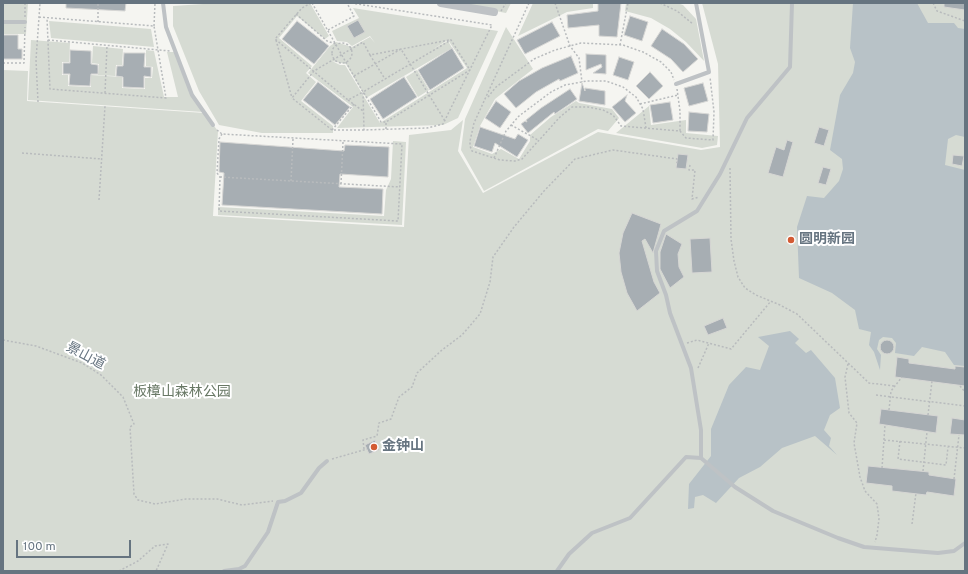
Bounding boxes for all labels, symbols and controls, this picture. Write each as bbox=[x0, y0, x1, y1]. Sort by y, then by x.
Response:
place label: 圆明新园 bbox=[799, 232, 855, 248]
marker: 圆明新园 bbox=[786, 235, 796, 245]
street label: 景山道 bbox=[63, 340, 107, 374]
park label: 板樟山森林公园 bbox=[133, 385, 231, 401]
place label: 金钟山 bbox=[382, 439, 424, 455]
marker: 金钟山 bbox=[369, 442, 379, 452]
scale bar bbox=[18, 532, 133, 558]
text: 100 m bbox=[23, 539, 56, 555]

